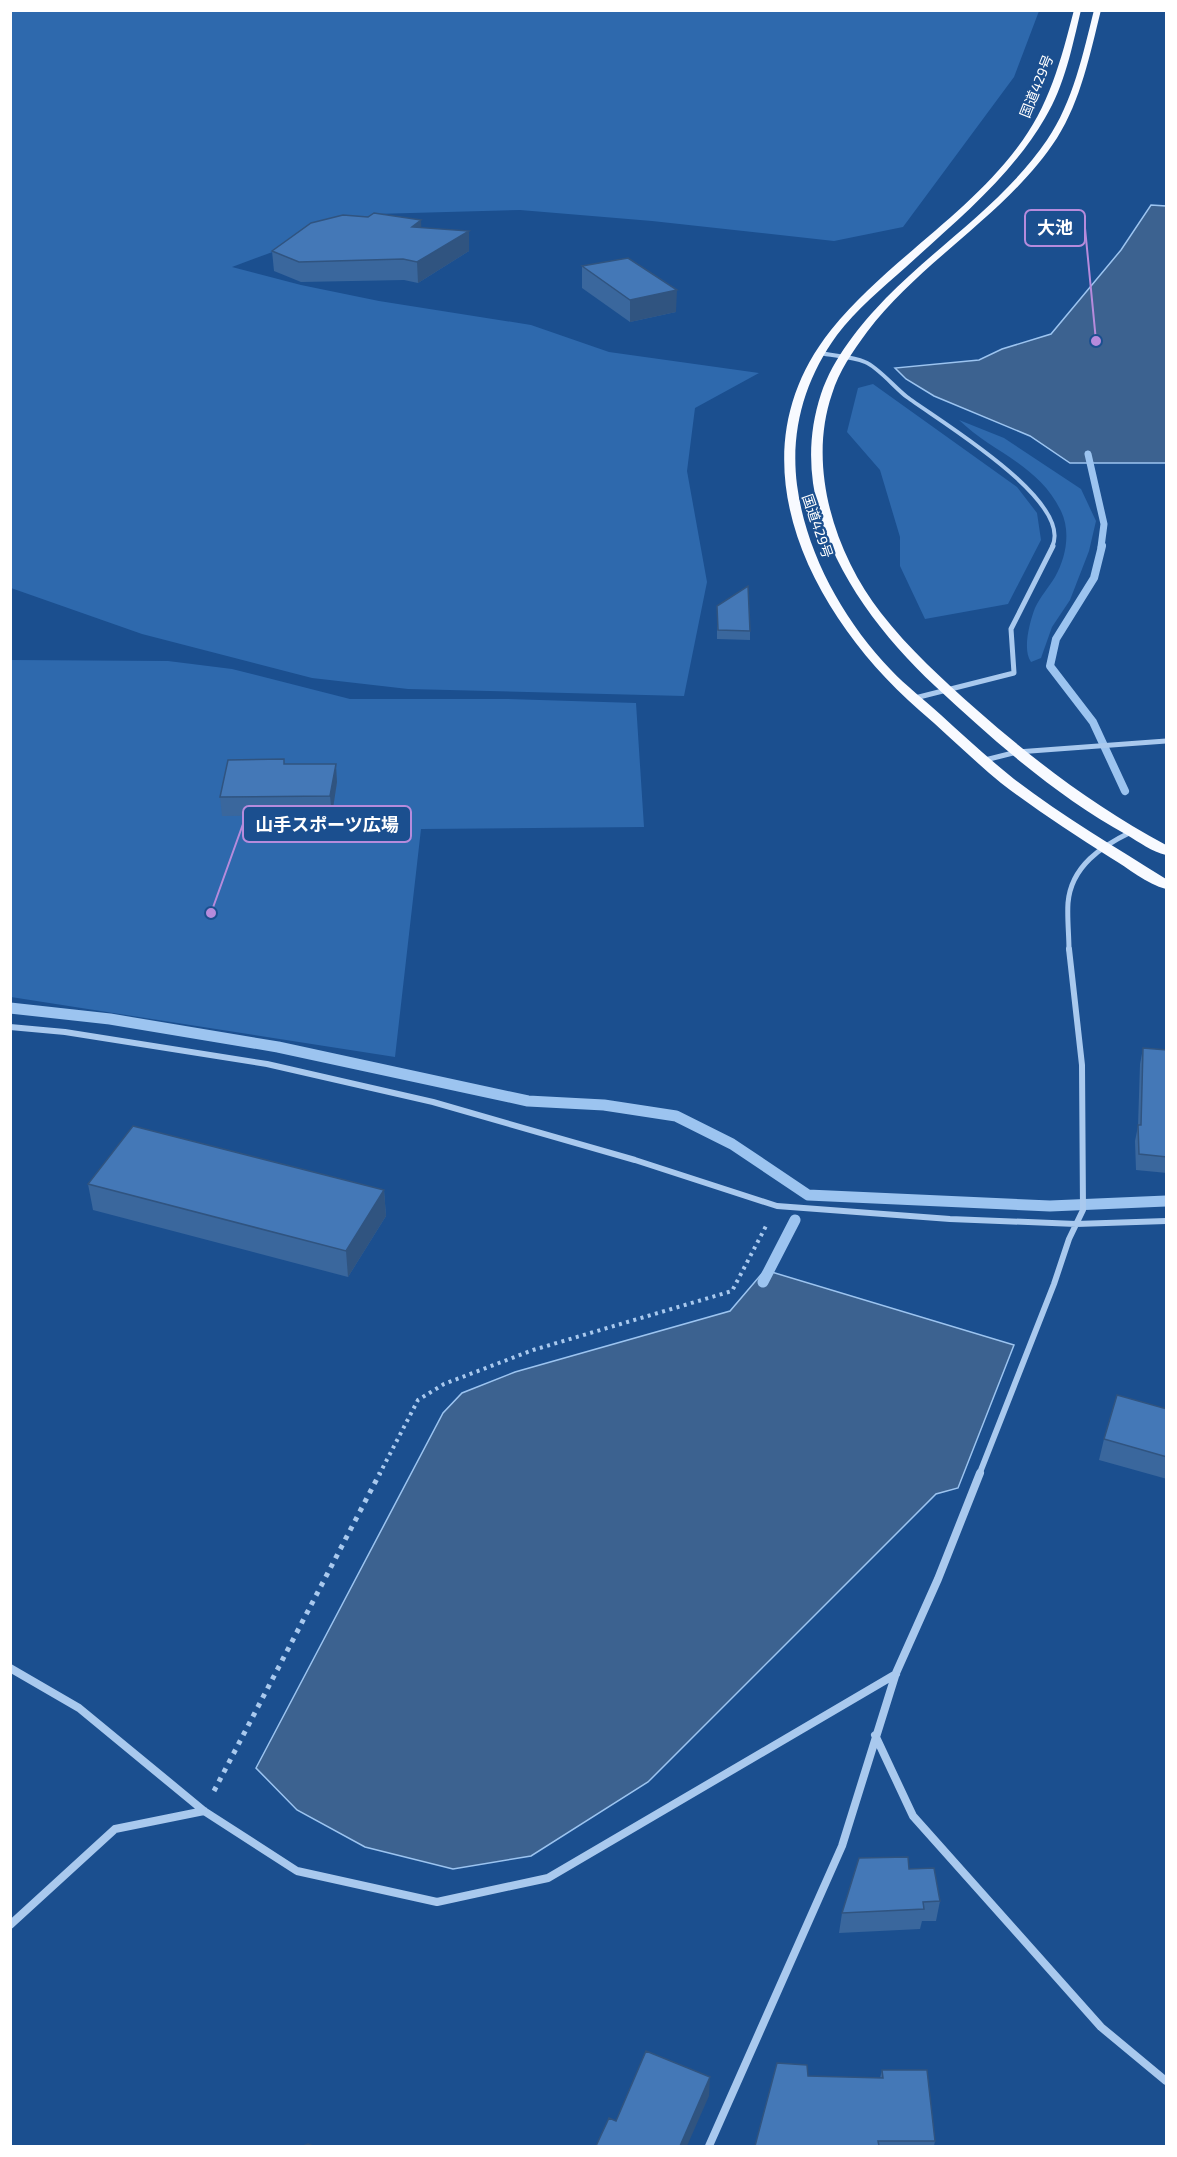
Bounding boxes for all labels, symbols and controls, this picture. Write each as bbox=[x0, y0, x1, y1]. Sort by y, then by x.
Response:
street label: 国道429号 bbox=[1016, 52, 1056, 120]
callout: 大池 bbox=[1025, 210, 1085, 246]
text: 大池 bbox=[1037, 216, 1073, 238]
street label: 国道429号 bbox=[799, 492, 837, 560]
callout: 山手スポーツ広場 bbox=[243, 806, 411, 842]
text: 山手スポーツ広場 bbox=[255, 813, 399, 835]

